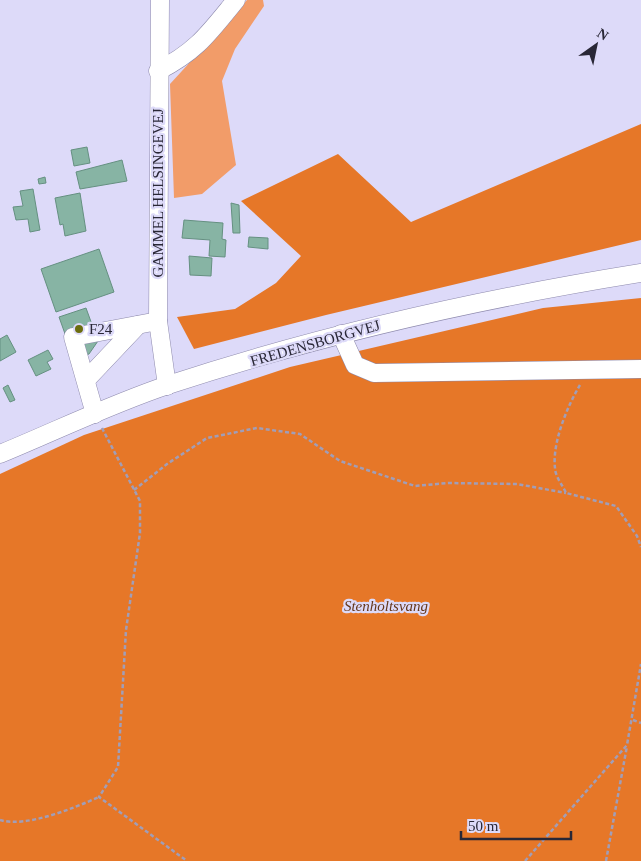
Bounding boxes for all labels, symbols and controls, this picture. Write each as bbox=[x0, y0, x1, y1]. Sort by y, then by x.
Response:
north arrow bbox=[571, 20, 621, 70]
text: N bbox=[594, 25, 611, 44]
street label: GAMMEL HELSINGEVEJ bbox=[150, 108, 166, 278]
street label: FREDENSBORGVEJ bbox=[248, 317, 382, 369]
place label: F24 bbox=[89, 321, 113, 337]
marker: F24 bbox=[73, 323, 85, 335]
park label: Stenholtsvang bbox=[344, 598, 429, 614]
scale bar bbox=[461, 808, 571, 840]
text: 50 m bbox=[468, 818, 499, 834]

